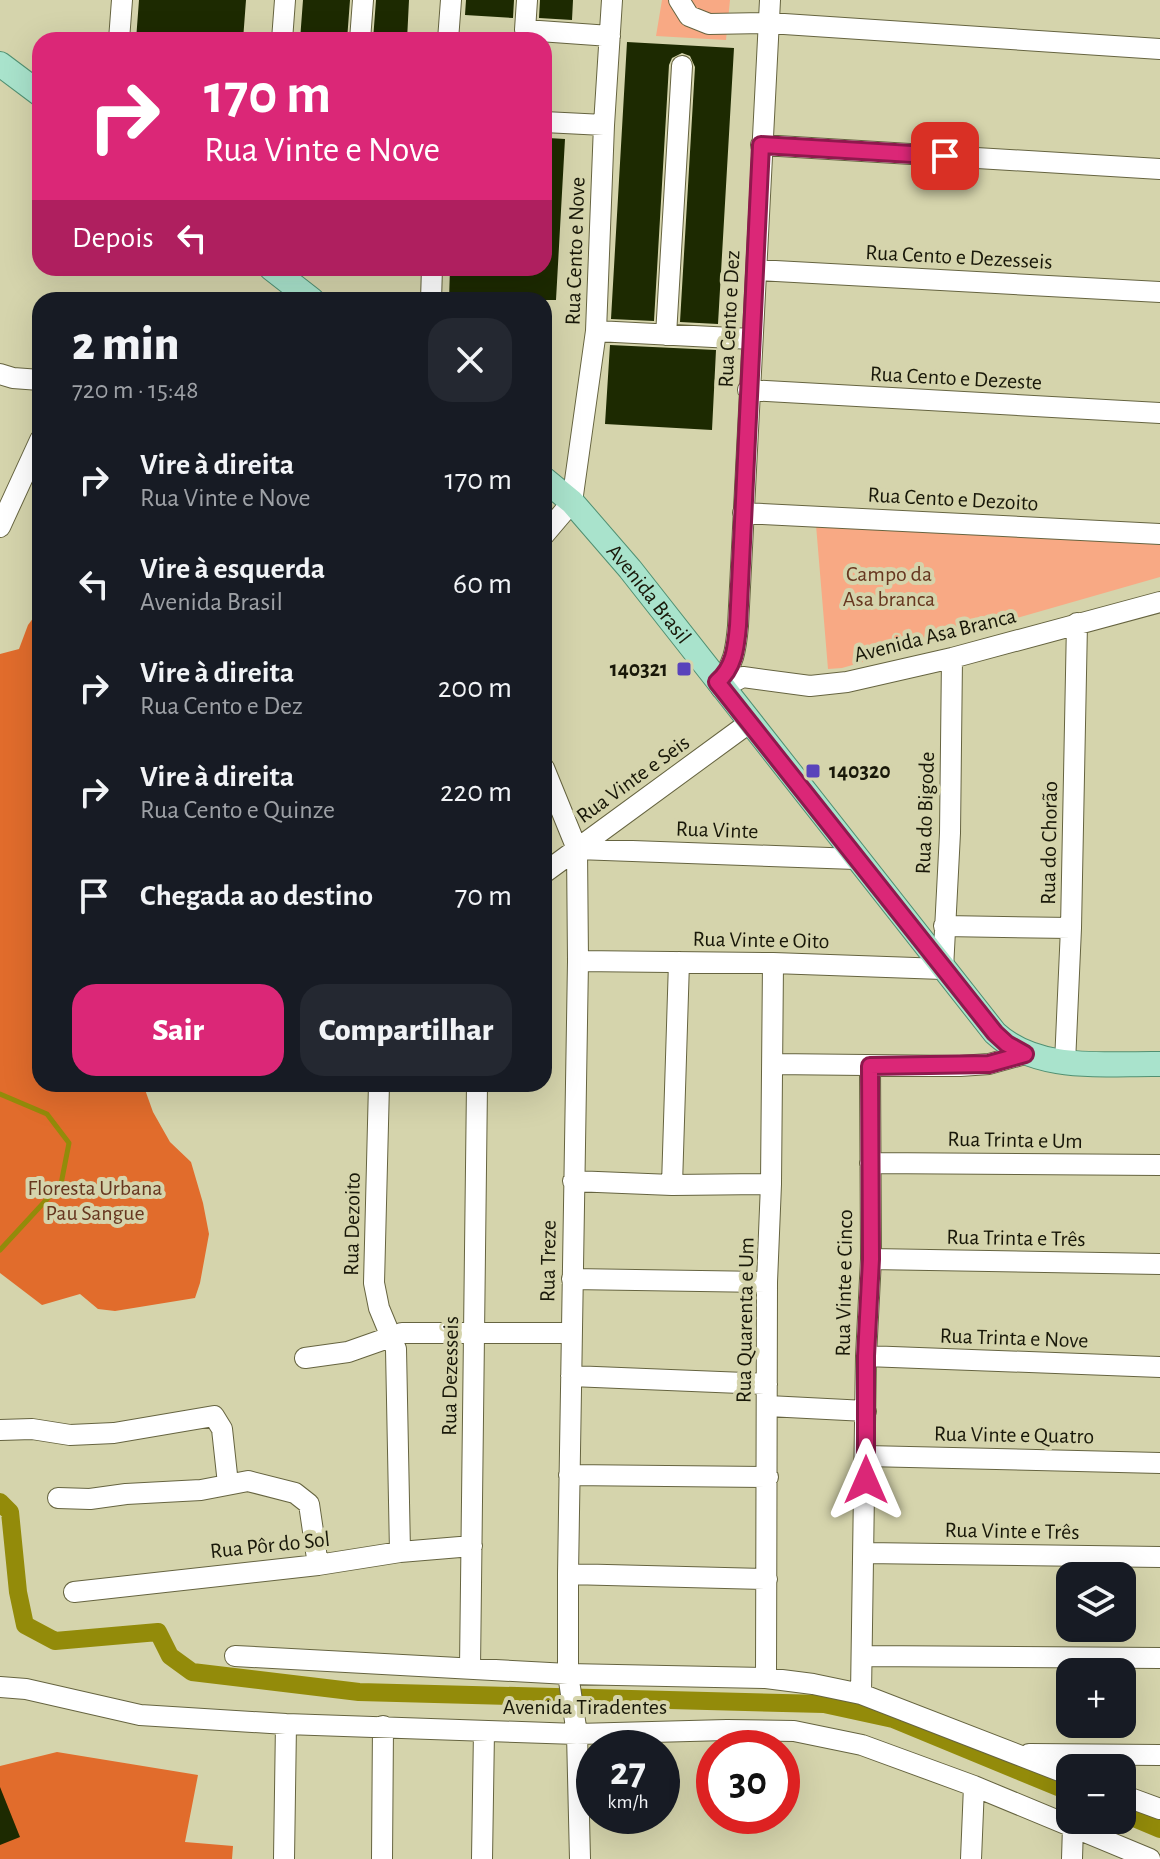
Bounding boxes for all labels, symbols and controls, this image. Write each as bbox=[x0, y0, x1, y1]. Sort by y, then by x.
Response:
icon: right bbox=[72, 64, 176, 168]
text: 170 m bbox=[204, 67, 331, 123]
pin bbox=[911, 122, 979, 190]
text: Rua Vinte e Nove bbox=[204, 132, 440, 168]
icon: arrive bbox=[923, 134, 967, 178]
street label: Rua Cento e Nove bbox=[561, 176, 589, 326]
icon: left bbox=[170, 216, 214, 260]
text: Depois bbox=[72, 223, 154, 253]
street label: Rua Cento e Dezesseis bbox=[865, 241, 1053, 273]
street label: Rua Cento e Dez bbox=[714, 250, 744, 388]
button: close bbox=[428, 318, 512, 402]
text: 2 min bbox=[72, 321, 180, 369]
street label: Rua Cento e Dezeste bbox=[869, 363, 1043, 393]
text: 720 m · 15:48 bbox=[72, 377, 199, 403]
text: Vire à direita bbox=[140, 450, 294, 480]
icon: right bbox=[72, 458, 116, 502]
text: 170 m bbox=[444, 465, 512, 495]
street label: Rua Cento e Dezoito bbox=[867, 484, 1039, 514]
text: Rua Vinte e Nove bbox=[140, 485, 311, 511]
street label: Avenida Brasil bbox=[602, 540, 695, 648]
text: Vire à esquerda bbox=[140, 554, 325, 584]
icon: left bbox=[72, 562, 116, 606]
park label: Campo da Asa branca bbox=[843, 563, 935, 610]
text: 60 m bbox=[453, 569, 512, 599]
text: Avenida Brasil bbox=[140, 589, 283, 615]
street label: Avenida Asa Branca bbox=[852, 604, 1018, 666]
text: Vire à direita bbox=[140, 658, 294, 688]
place label: 140321 bbox=[610, 658, 668, 680]
marker: 140321 bbox=[675, 660, 693, 678]
icon: right bbox=[72, 666, 116, 710]
text: 200 m bbox=[438, 673, 512, 703]
text: Rua Cento e Dez bbox=[140, 693, 303, 719]
street label: Rua Vinte e Seis bbox=[572, 731, 694, 827]
street label: Rua do Bigode bbox=[912, 751, 938, 875]
place label: 140320 bbox=[829, 760, 891, 782]
text: Vire à direita bbox=[140, 762, 294, 792]
marker: 140320 bbox=[804, 762, 822, 780]
icon: right bbox=[72, 770, 116, 814]
text: 220 m bbox=[440, 777, 512, 807]
street label: Rua do Chorão bbox=[1037, 781, 1061, 905]
text: Rua Cento e Quinze bbox=[140, 797, 335, 823]
street label: Rua Vinte bbox=[675, 818, 759, 842]
icon: arrive bbox=[72, 874, 116, 918]
text: Chegada ao destino bbox=[140, 881, 373, 911]
text: 70 m bbox=[455, 881, 512, 911]
street label: Rua Vinte e Oito bbox=[692, 928, 830, 952]
button: Sair bbox=[72, 984, 284, 1076]
button: Compartilhar bbox=[300, 984, 512, 1076]
street label: Rua Trinta e Um bbox=[947, 1128, 1083, 1152]
street label: Rua Dezoito bbox=[340, 1172, 364, 1276]
park label: Floresta Urbana Pau Sangue bbox=[28, 1177, 162, 1224]
street label: Rua Vinte e Cinco bbox=[832, 1209, 856, 1357]
street label: Rua Treze bbox=[536, 1220, 560, 1302]
street label: Rua Trinta e Três bbox=[946, 1226, 1086, 1250]
street label: Rua Quarenta e Um bbox=[733, 1237, 757, 1403]
street label: Rua Dezesseis bbox=[438, 1316, 462, 1436]
street label: Rua Trinta e Nove bbox=[939, 1324, 1089, 1352]
street label: Rua Vinte e Quatro bbox=[934, 1423, 1094, 1447]
position arrow bbox=[824, 1438, 908, 1522]
street label: Rua Vinte e Três bbox=[944, 1519, 1080, 1543]
street label: Rua Pôr do Sol bbox=[209, 1528, 331, 1562]
map controls bbox=[1056, 1562, 1136, 1834]
button: layers bbox=[1056, 1562, 1136, 1642]
button: + bbox=[1056, 1658, 1136, 1738]
street label: Avenida Tiradentes bbox=[503, 1696, 667, 1718]
speed limit sign: 30 bbox=[696, 1730, 800, 1834]
text: 27 bbox=[610, 1752, 646, 1792]
button: − bbox=[1056, 1754, 1136, 1834]
text: km/h bbox=[607, 1792, 649, 1812]

